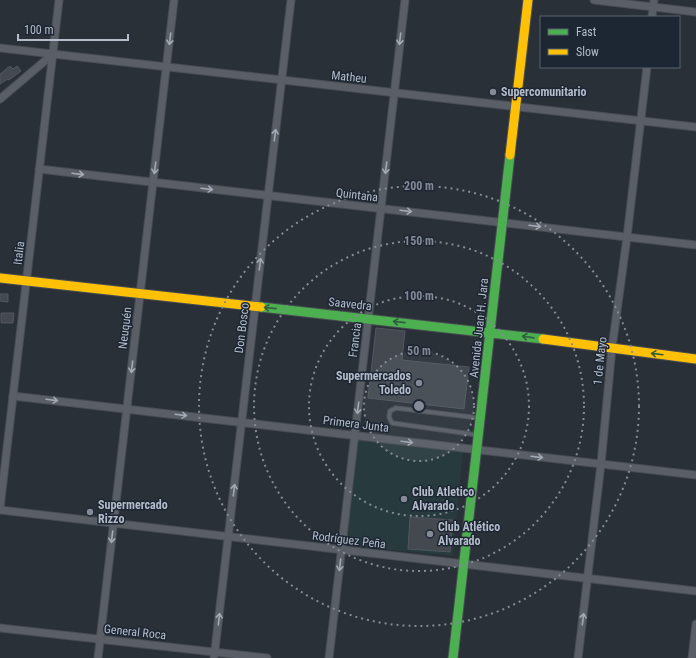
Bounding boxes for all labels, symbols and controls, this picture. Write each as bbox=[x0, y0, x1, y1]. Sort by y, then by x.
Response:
scale bar bbox=[18, 16, 128, 42]
legend bbox=[540, 16, 680, 68]
text: 100 m bbox=[24, 23, 54, 37]
text: Fast bbox=[576, 25, 597, 39]
one-way arrow bbox=[166, 32, 174, 45]
one-way arrow bbox=[397, 32, 404, 45]
text: Slow bbox=[576, 45, 599, 59]
street label: Matheu bbox=[331, 68, 368, 86]
place label: Supercomunitario bbox=[501, 85, 586, 99]
marker: Supercomunitario bbox=[488, 87, 498, 97]
one-way arrow bbox=[271, 128, 279, 141]
one-way arrow bbox=[151, 161, 159, 174]
one-way arrow bbox=[382, 161, 389, 174]
one-way arrow bbox=[71, 170, 84, 177]
text: 200 m bbox=[404, 179, 434, 193]
one-way arrow bbox=[200, 185, 213, 192]
street label: Quintana bbox=[335, 185, 379, 205]
one-way arrow bbox=[399, 208, 412, 215]
one-way arrow bbox=[528, 222, 541, 230]
text: 150 m bbox=[404, 234, 434, 248]
street label: Italia bbox=[11, 240, 27, 266]
one-way arrow bbox=[256, 258, 264, 271]
street label: Avenida Juan H. Jara bbox=[467, 277, 491, 379]
text: 100 m bbox=[404, 289, 434, 303]
street label: Saavedra bbox=[328, 295, 373, 313]
street label: Don Bosco bbox=[232, 302, 252, 354]
one-way arrow bbox=[264, 304, 277, 311]
street label: Neuquén bbox=[115, 306, 135, 350]
one-way arrow bbox=[393, 318, 406, 326]
street label: Francia bbox=[346, 322, 364, 358]
one-way arrow bbox=[522, 333, 535, 341]
street label: 1 de Mayo bbox=[590, 336, 610, 386]
text: 50 m bbox=[407, 344, 431, 358]
one-way arrow bbox=[651, 350, 664, 358]
one-way arrow bbox=[128, 360, 136, 373]
place label: Supermercados Toledo bbox=[336, 369, 412, 397]
marker: Supermercados Toledo bbox=[414, 378, 424, 388]
one-way arrow bbox=[45, 396, 58, 404]
centre of rings bbox=[412, 399, 426, 413]
one-way arrow bbox=[354, 401, 362, 414]
one-way arrow bbox=[174, 411, 187, 419]
street label: Primera Junta bbox=[322, 413, 390, 435]
one-way arrow bbox=[401, 438, 414, 445]
one-way arrow bbox=[530, 453, 543, 460]
one-way arrow bbox=[230, 484, 238, 497]
place label: Club Atletico Alvarado bbox=[412, 485, 474, 513]
marker: Club Atletico Alvarado bbox=[399, 494, 409, 504]
place label: Supermercado Rizzo bbox=[98, 498, 168, 526]
marker: Supermercado Rizzo bbox=[85, 507, 95, 517]
place label: Club Atlético Alvarado bbox=[438, 520, 500, 548]
street label: Rodríguez Peña bbox=[311, 529, 387, 551]
marker: Club Atlético Alvarado bbox=[425, 529, 435, 539]
one-way arrow bbox=[108, 530, 116, 543]
one-way arrow bbox=[336, 558, 344, 571]
one-way arrow bbox=[215, 613, 223, 626]
one-way arrow bbox=[579, 613, 587, 626]
street label: General Roca bbox=[103, 622, 167, 642]

